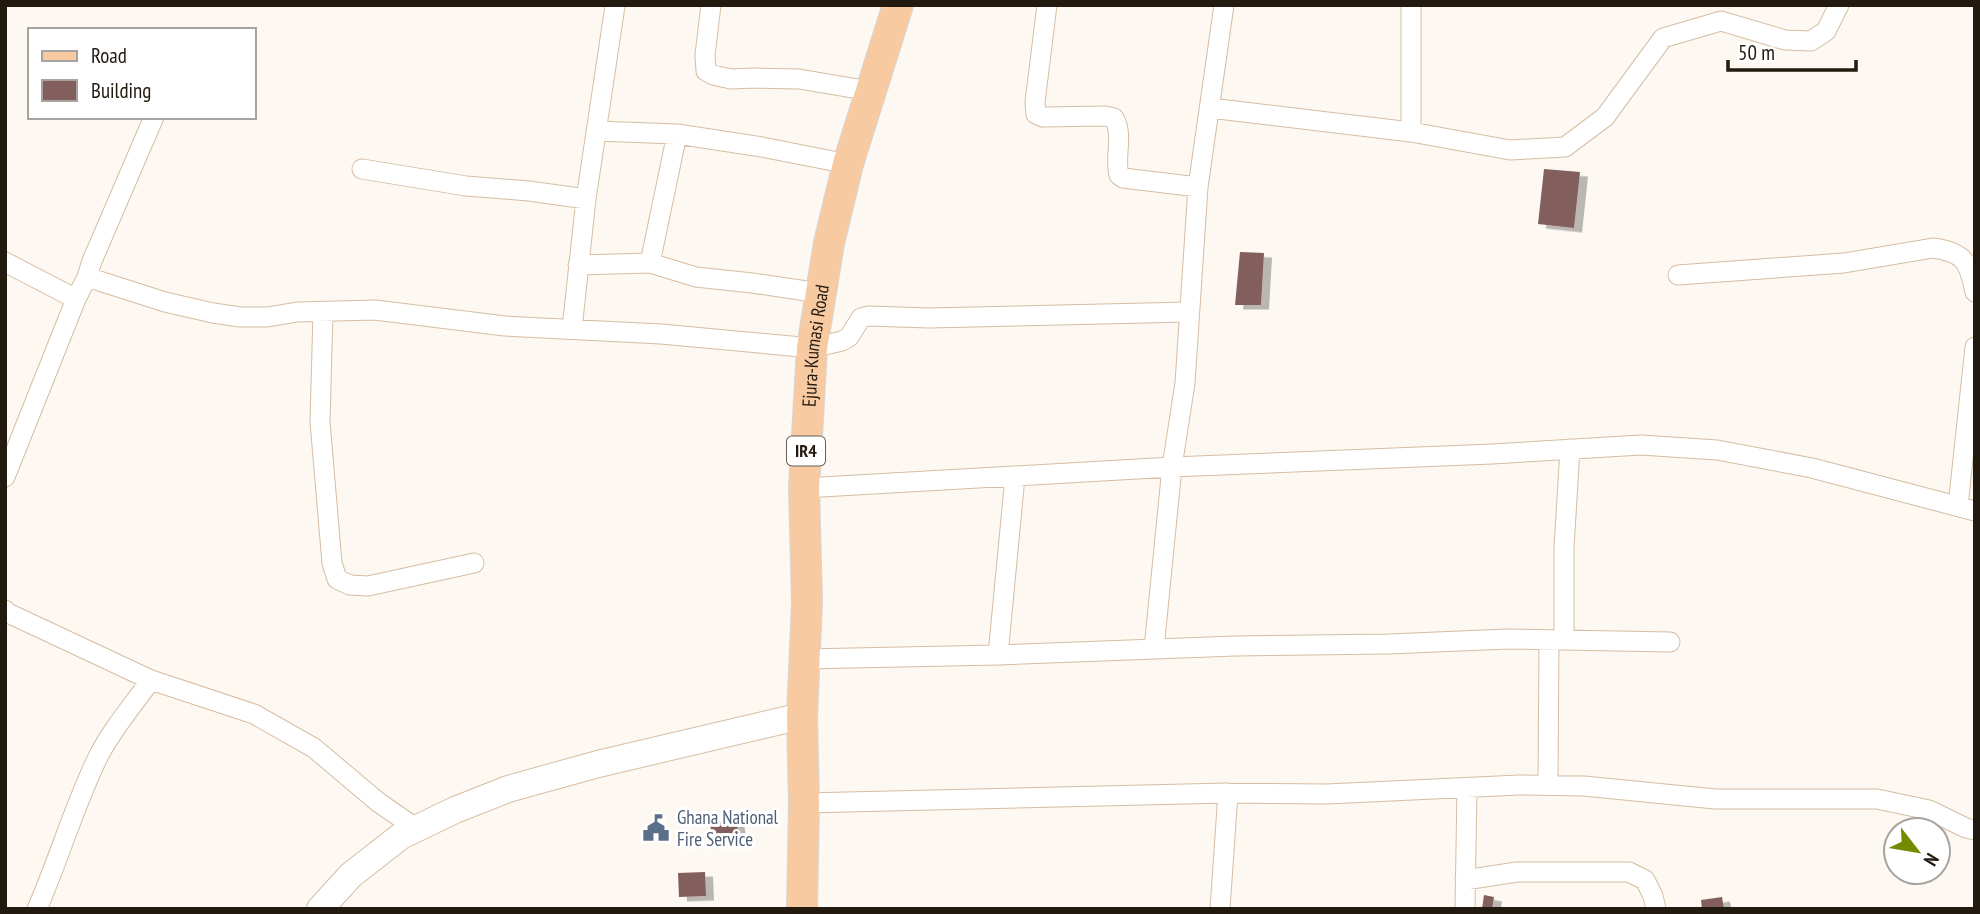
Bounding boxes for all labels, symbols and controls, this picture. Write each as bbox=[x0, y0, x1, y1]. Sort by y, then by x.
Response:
legend bbox=[28, 28, 256, 119]
scale bar bbox=[1728, 28, 1856, 72]
text: 50 m bbox=[1738, 39, 1775, 66]
text: Road bbox=[91, 42, 127, 69]
text: Building bbox=[91, 77, 151, 104]
street label: Ejura-Kumasi Road bbox=[797, 283, 834, 408]
road number: IR4 bbox=[787, 436, 825, 466]
place label: Ghana National Fire Service bbox=[677, 805, 779, 851]
public building icon: Ghana National Fire Service bbox=[641, 813, 671, 843]
north arrow bbox=[1882, 816, 1952, 886]
text: N bbox=[1919, 849, 1945, 870]

